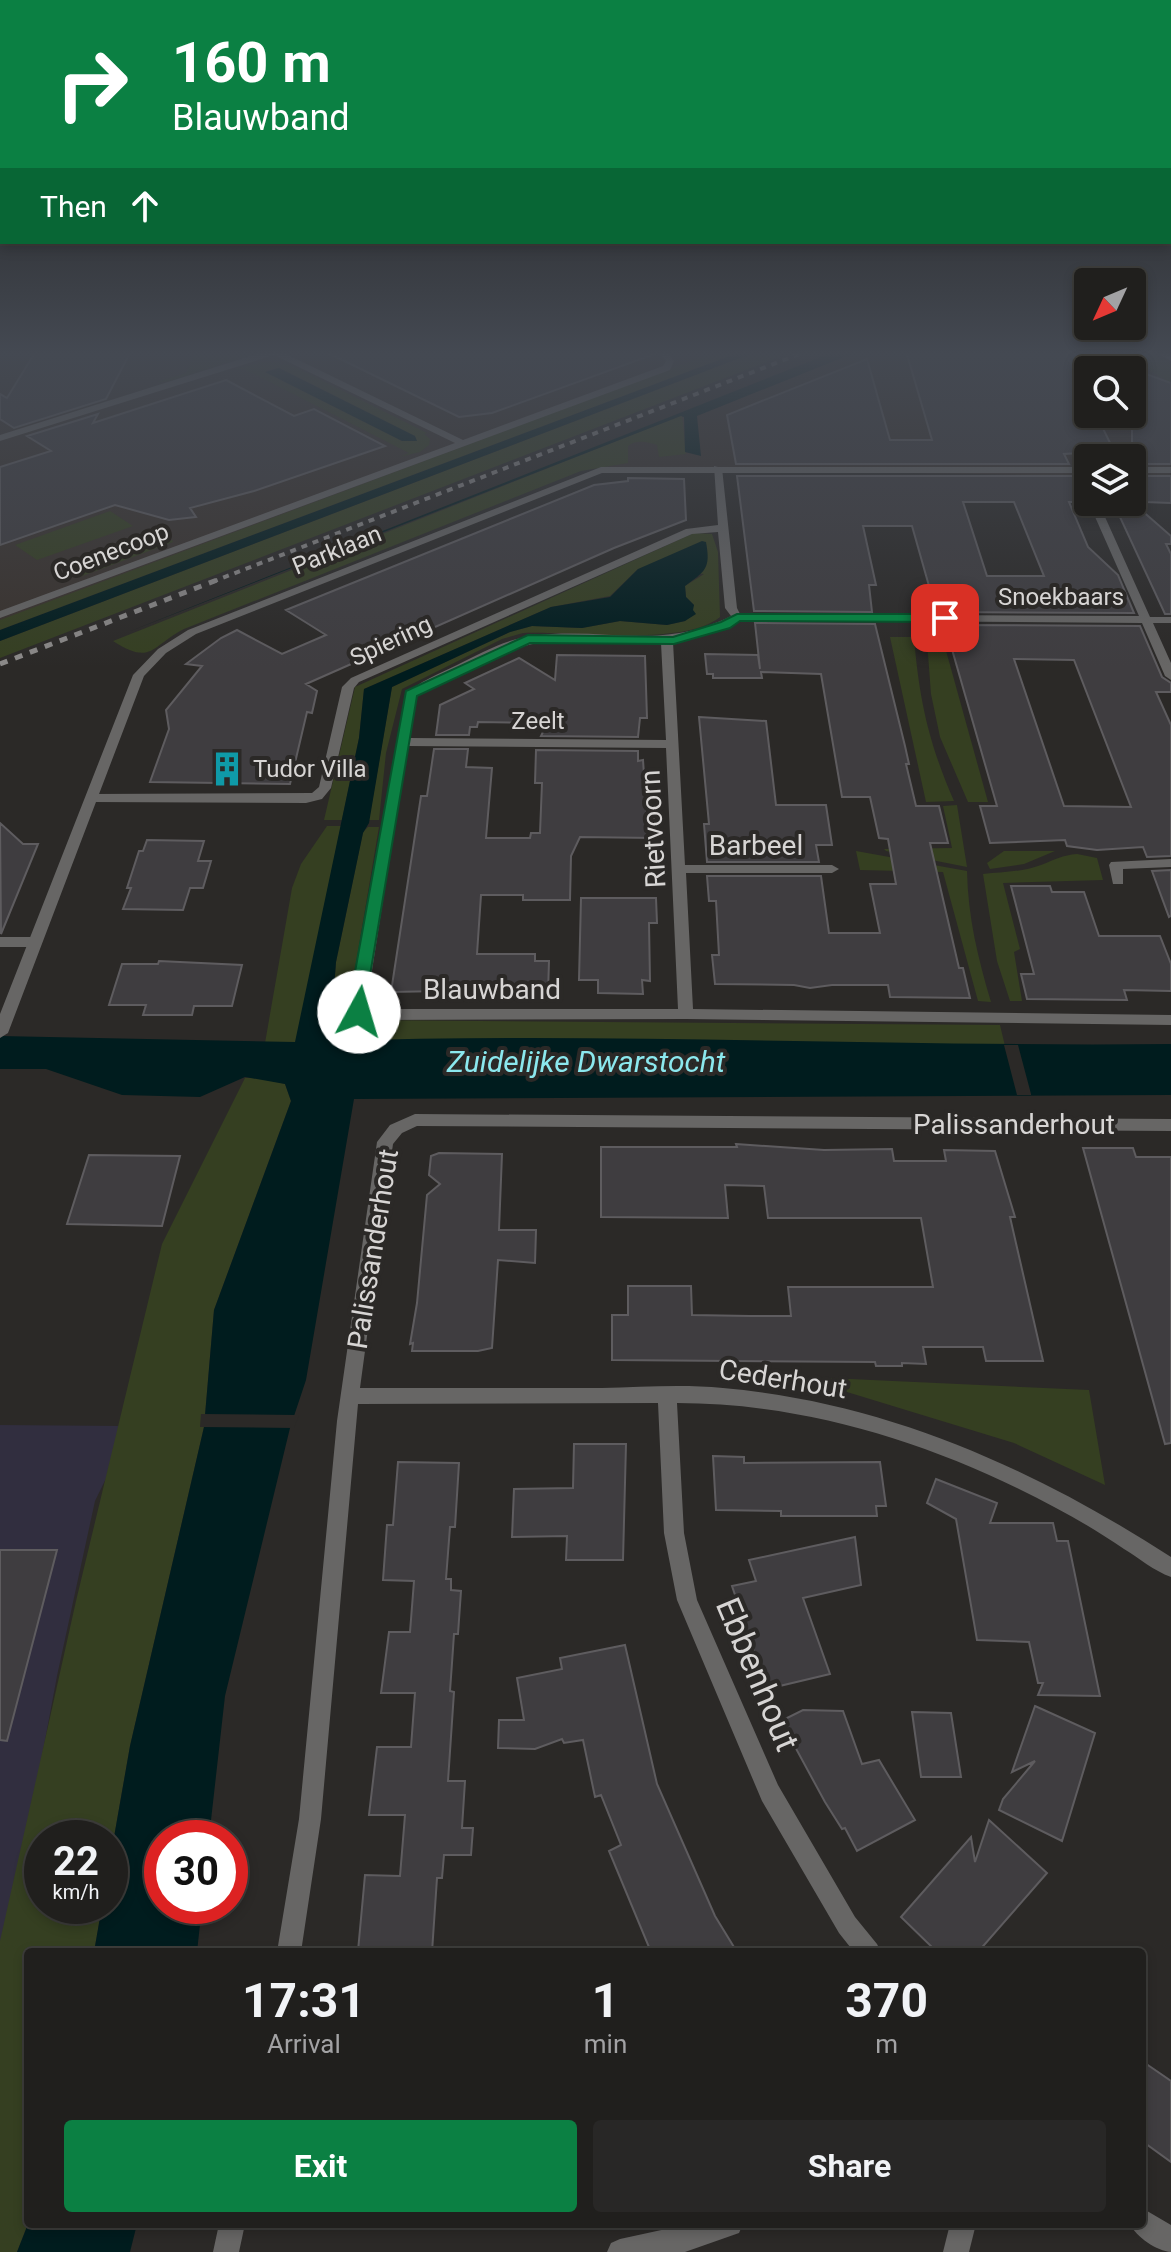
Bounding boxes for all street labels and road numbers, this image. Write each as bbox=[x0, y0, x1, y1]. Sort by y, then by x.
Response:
street label: Coenecoop bbox=[49, 517, 173, 587]
street label: Parklaan bbox=[288, 519, 386, 581]
street label: Snoekbaars bbox=[998, 583, 1124, 611]
street label: Spiering bbox=[346, 610, 436, 672]
street label: Zeelt bbox=[511, 707, 565, 735]
street label: Rietvoorn bbox=[633, 769, 673, 889]
street label: Barbeel bbox=[709, 829, 803, 862]
street label: Blauwband bbox=[423, 973, 561, 1006]
street label: Palissanderhout bbox=[913, 1108, 1115, 1141]
street label: Palissanderhout bbox=[341, 1147, 405, 1351]
street label: Cederhout bbox=[717, 1353, 849, 1405]
street label: Ebbenhout bbox=[708, 1591, 808, 1757]

